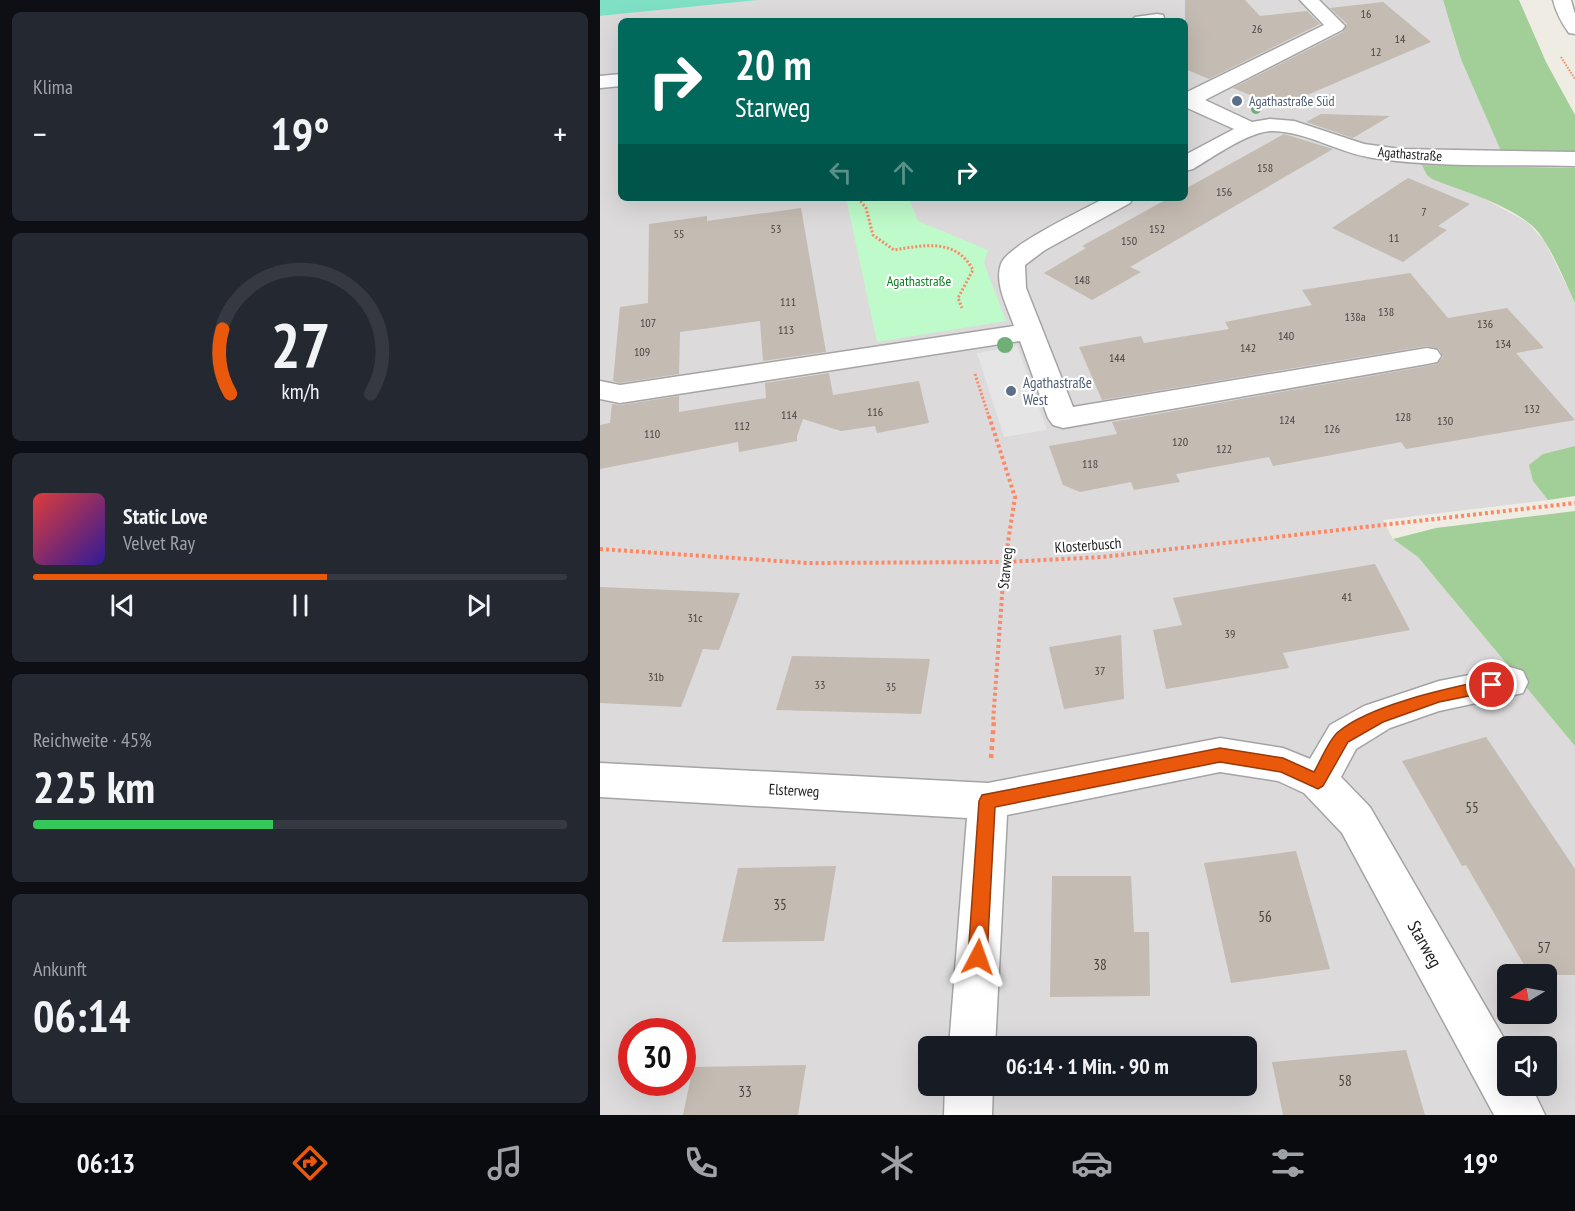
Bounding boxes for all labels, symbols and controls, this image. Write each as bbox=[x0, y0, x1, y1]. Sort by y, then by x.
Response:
house number: 16 bbox=[1361, 6, 1371, 21]
house number: 26 bbox=[1252, 21, 1262, 36]
house number: 14 bbox=[1395, 31, 1406, 46]
text: 20 m bbox=[735, 37, 812, 92]
icon: right bbox=[636, 42, 714, 120]
house number: 12 bbox=[1371, 44, 1381, 59]
text: Klima bbox=[33, 74, 73, 100]
text: Starweg bbox=[735, 90, 810, 124]
place label: Agathastraße Süd bbox=[1249, 92, 1334, 110]
marker: Agathastraße Süd bbox=[1230, 94, 1244, 108]
text: 19° bbox=[270, 104, 330, 162]
text: − bbox=[33, 112, 47, 155]
text: + bbox=[553, 112, 567, 155]
street label: Agathastraße bbox=[1377, 143, 1443, 165]
icon: left bbox=[824, 156, 857, 189]
icon: ahead bbox=[887, 156, 920, 189]
icon: right bbox=[950, 156, 983, 189]
house number: 158 bbox=[1257, 160, 1273, 175]
house number: 156 bbox=[1216, 184, 1232, 199]
house number: 7 bbox=[1421, 204, 1427, 219]
house number: 53 bbox=[771, 221, 781, 236]
house number: 152 bbox=[1149, 221, 1165, 236]
house number: 55 bbox=[674, 226, 684, 241]
house number: 11 bbox=[1389, 230, 1399, 245]
house number: 150 bbox=[1121, 233, 1137, 248]
park label: Agathastraße bbox=[887, 272, 951, 290]
house number: 148 bbox=[1074, 272, 1090, 287]
house number: 111 bbox=[780, 294, 796, 309]
text: 27 bbox=[270, 304, 330, 385]
house number: 138 bbox=[1378, 304, 1394, 319]
house number: 138a bbox=[1344, 309, 1366, 324]
house number: 107 bbox=[640, 315, 656, 330]
house number: 136 bbox=[1477, 316, 1493, 331]
house number: 113 bbox=[778, 322, 794, 337]
house number: 140 bbox=[1278, 328, 1294, 343]
house number: 134 bbox=[1495, 336, 1512, 351]
house number: 142 bbox=[1240, 340, 1256, 355]
house number: 109 bbox=[634, 344, 650, 359]
house number: 144 bbox=[1109, 350, 1126, 365]
place label: Agathastraße West bbox=[1023, 373, 1092, 409]
text: km/h bbox=[281, 377, 319, 405]
marker: Agathastraße West bbox=[1004, 384, 1018, 398]
house number: 132 bbox=[1524, 401, 1540, 416]
house number: 116 bbox=[867, 404, 883, 419]
house number: 114 bbox=[781, 407, 798, 422]
house number: 128 bbox=[1395, 409, 1411, 424]
house number: 124 bbox=[1279, 412, 1296, 427]
house number: 130 bbox=[1437, 413, 1453, 428]
house number: 112 bbox=[734, 418, 750, 433]
house number: 126 bbox=[1324, 421, 1340, 436]
house number: 110 bbox=[644, 426, 660, 441]
house number: 120 bbox=[1172, 434, 1188, 449]
house number: 122 bbox=[1216, 441, 1232, 456]
house number: 118 bbox=[1082, 456, 1098, 471]
text: Static Love bbox=[123, 502, 208, 530]
text: Velvet Ray bbox=[123, 530, 195, 556]
street label: Klosterbusch bbox=[1054, 533, 1122, 557]
street label: Starweg bbox=[993, 546, 1017, 590]
icon: previous bbox=[106, 589, 139, 622]
icon: pause bbox=[284, 589, 317, 622]
icon: next bbox=[462, 589, 495, 622]
house number: 41 bbox=[1342, 589, 1352, 604]
house number: 31c bbox=[687, 610, 703, 625]
house number: 39 bbox=[1225, 626, 1235, 641]
pin bbox=[1466, 659, 1517, 710]
house number: 37 bbox=[1095, 663, 1105, 678]
icon: arrive bbox=[1475, 668, 1508, 701]
house number: 31b bbox=[648, 669, 664, 684]
house number: 33 bbox=[815, 677, 825, 692]
house number: 35 bbox=[886, 679, 896, 694]
text: Reichweite · 45% bbox=[33, 727, 152, 753]
text: 225 km bbox=[33, 757, 155, 815]
street label: Elsterweg bbox=[768, 779, 820, 801]
house number: 55 bbox=[1465, 798, 1479, 817]
house number: 35 bbox=[773, 895, 787, 914]
house number: 56 bbox=[1258, 907, 1272, 926]
street label: Starweg bbox=[1403, 916, 1447, 972]
position arrow bbox=[946, 925, 1010, 989]
house number: 57 bbox=[1537, 938, 1551, 957]
house number: 38 bbox=[1093, 955, 1107, 974]
text: Ankunft bbox=[33, 956, 87, 982]
north arrow bbox=[1497, 964, 1557, 1024]
map controls bbox=[1497, 964, 1557, 1096]
text: 06:14 bbox=[33, 986, 130, 1044]
speed limit sign: 30 bbox=[618, 1018, 696, 1096]
button: sound bbox=[1497, 1036, 1557, 1096]
text: 06:14 · 1 Min. · 90 m bbox=[1006, 1052, 1169, 1080]
house number: 58 bbox=[1338, 1071, 1352, 1090]
house number: 33 bbox=[738, 1082, 752, 1101]
icon: directions bbox=[289, 1142, 331, 1184]
icon: music bbox=[484, 1142, 526, 1184]
icon: phone bbox=[680, 1142, 722, 1184]
icon: climate bbox=[876, 1142, 918, 1184]
icon: car bbox=[1071, 1142, 1113, 1184]
icon: filters bbox=[1267, 1142, 1309, 1184]
text: 06:13 bbox=[77, 1146, 135, 1180]
text: 19° bbox=[1462, 1146, 1498, 1180]

